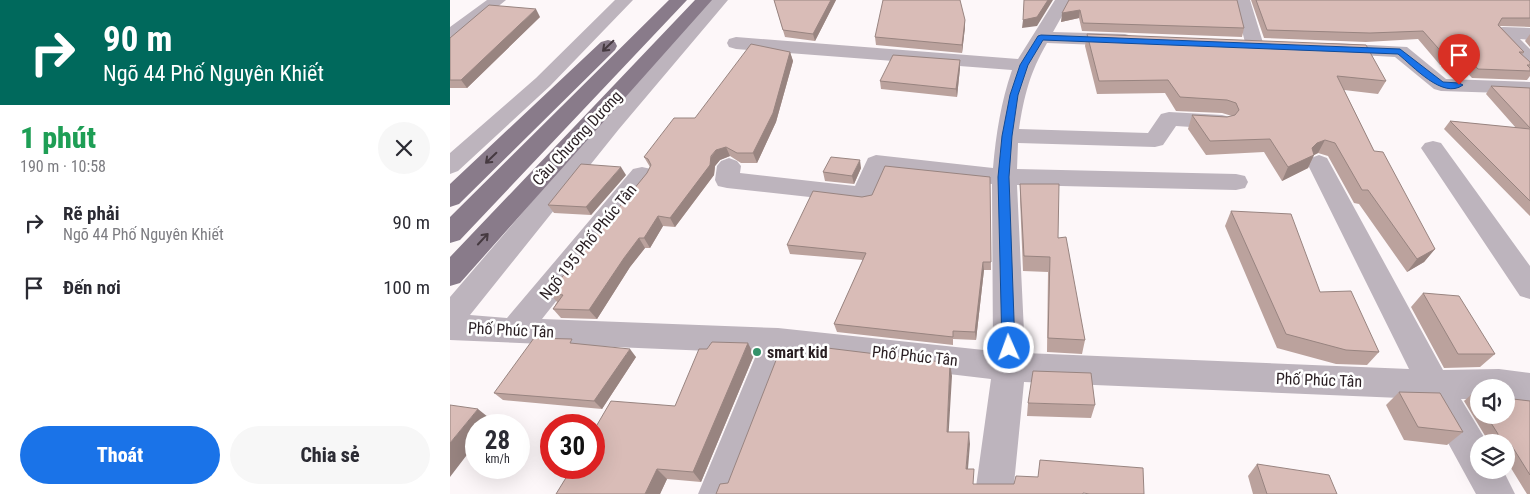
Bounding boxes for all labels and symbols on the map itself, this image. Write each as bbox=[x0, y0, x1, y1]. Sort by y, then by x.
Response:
pin bbox=[1438, 34, 1480, 85]
one-way arrow bbox=[602, 40, 615, 52]
street label: Cầu Chương Dương bbox=[528, 87, 626, 189]
one-way arrow bbox=[485, 152, 497, 164]
street label: Ngõ 195 Phố Phúc Tân bbox=[536, 180, 640, 304]
one-way arrow bbox=[477, 233, 489, 246]
street label: Phố Phúc Tân bbox=[467, 318, 555, 342]
position arrow bbox=[982, 321, 1034, 373]
street label: Phố Phúc Tân bbox=[871, 342, 959, 370]
place label: smart kid bbox=[767, 343, 828, 362]
marker: smart kid bbox=[751, 346, 763, 358]
street label: Phố Phúc Tân bbox=[1276, 369, 1362, 391]
speed limit sign: 30 bbox=[540, 414, 605, 479]

